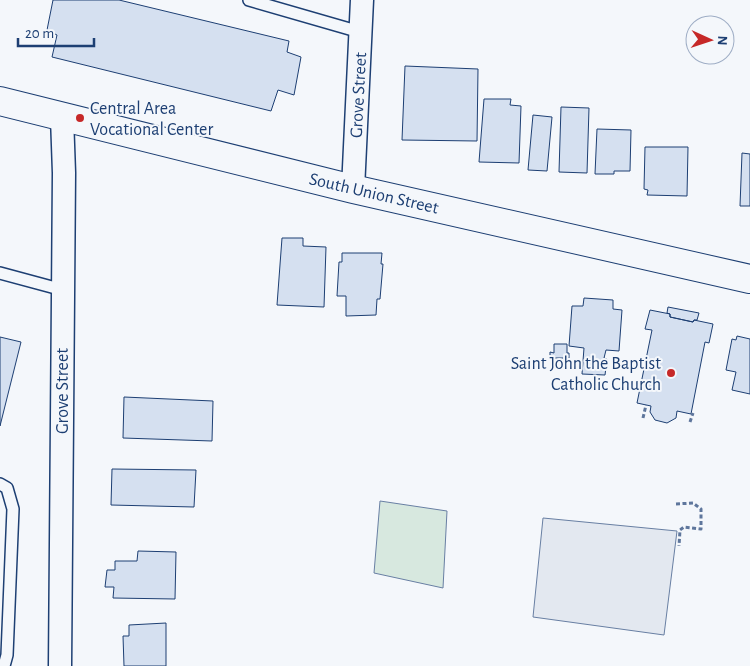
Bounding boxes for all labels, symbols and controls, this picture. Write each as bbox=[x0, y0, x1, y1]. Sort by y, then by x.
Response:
scale bar bbox=[18, 15, 94, 47]
north arrow bbox=[685, 15, 735, 65]
text: 20 m bbox=[25, 26, 54, 41]
text: N bbox=[715, 35, 729, 46]
street label: Grove Street bbox=[348, 51, 370, 138]
place label: Central Area Vocational Center bbox=[90, 100, 213, 139]
marker: Central Area Vocational Center bbox=[74, 112, 86, 124]
street label: South Union Street bbox=[307, 170, 440, 218]
street label: Grove Street bbox=[54, 348, 72, 434]
place label: Saint John the Baptist Catholic Church bbox=[511, 355, 661, 394]
marker: Saint John the Baptist Catholic Church bbox=[665, 367, 677, 379]

